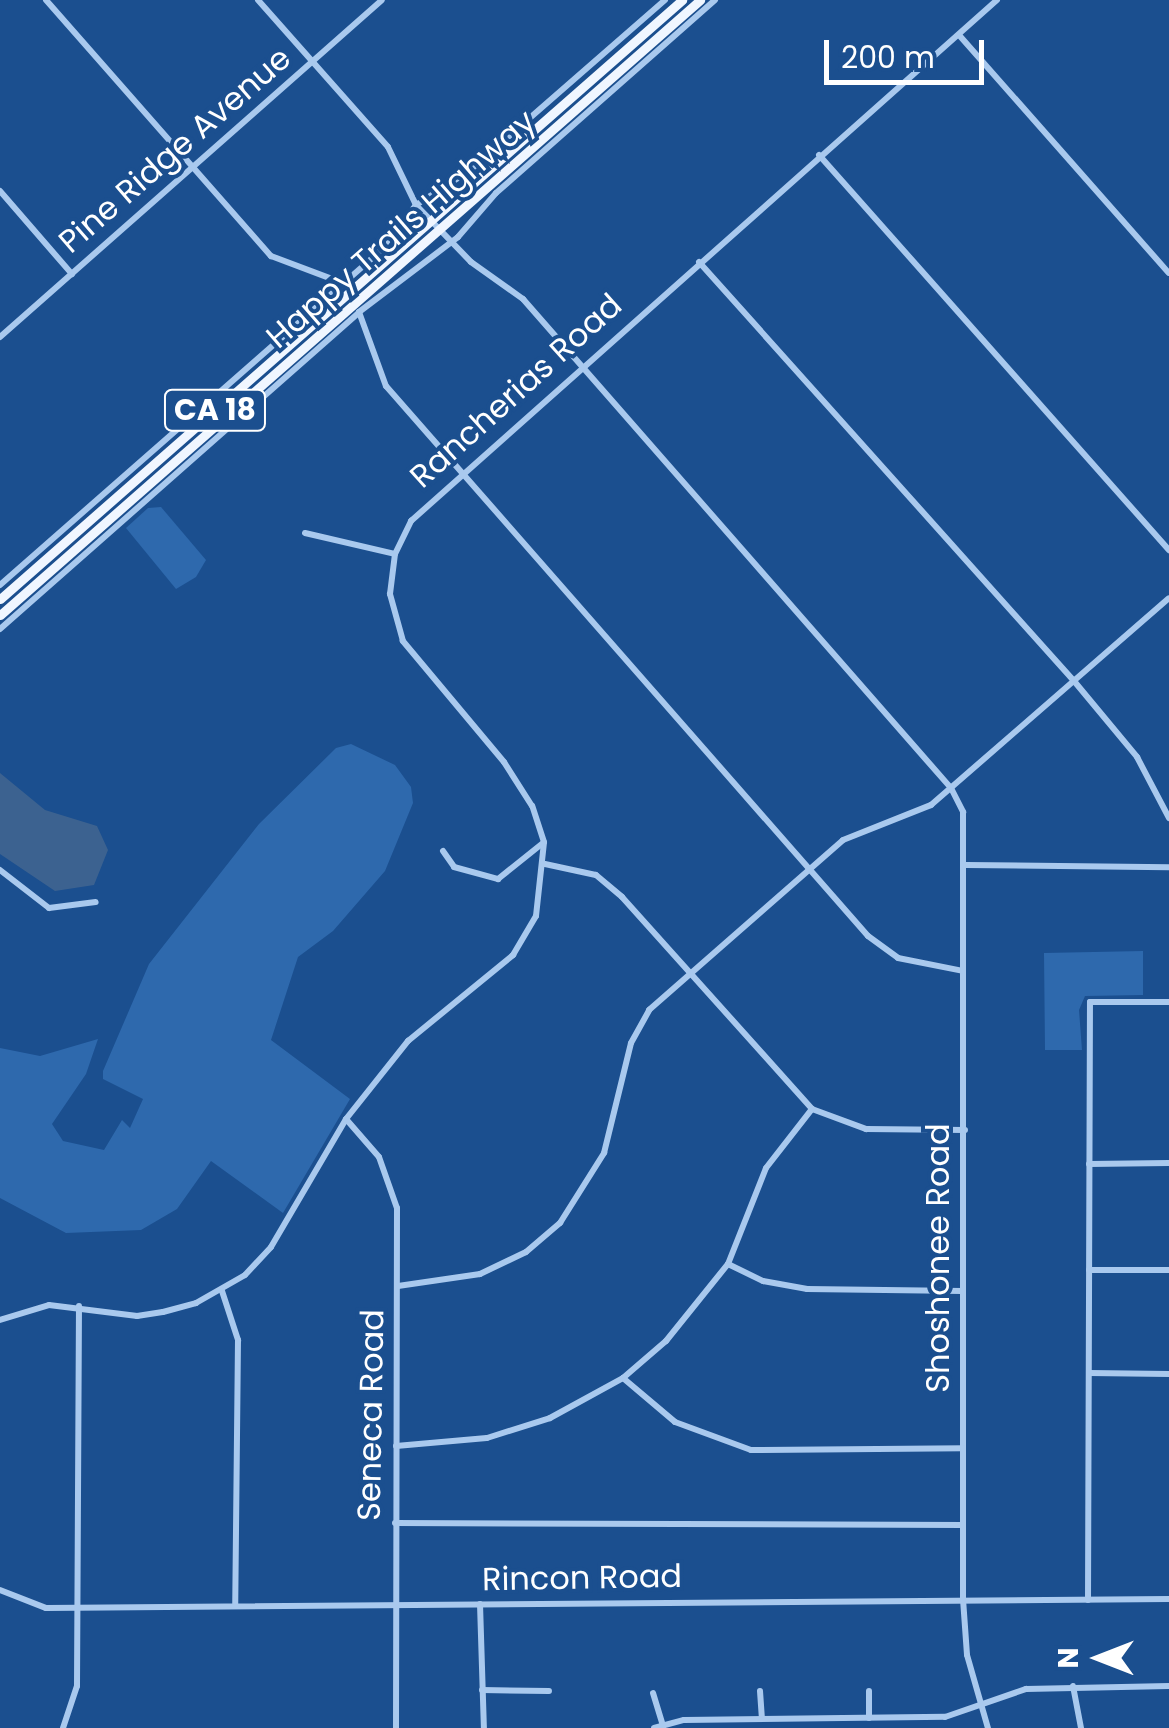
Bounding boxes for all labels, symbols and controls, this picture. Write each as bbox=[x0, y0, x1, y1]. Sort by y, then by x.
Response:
scale bar bbox=[829, 20, 989, 82]
text: 200 m bbox=[841, 36, 935, 79]
street label: Pine Ridge Avenue bbox=[51, 39, 299, 261]
street label: Happy Trails Highway bbox=[259, 102, 543, 356]
street label: Rancherias Road bbox=[402, 286, 630, 496]
road number: CA 18 bbox=[162, 385, 268, 435]
street label: Shoshonee Road bbox=[919, 1123, 957, 1393]
street label: Seneca Road bbox=[350, 1309, 392, 1521]
street label: Rincon Road bbox=[482, 1557, 682, 1599]
north arrow bbox=[1049, 1608, 1149, 1708]
text: N bbox=[1049, 1647, 1088, 1669]

